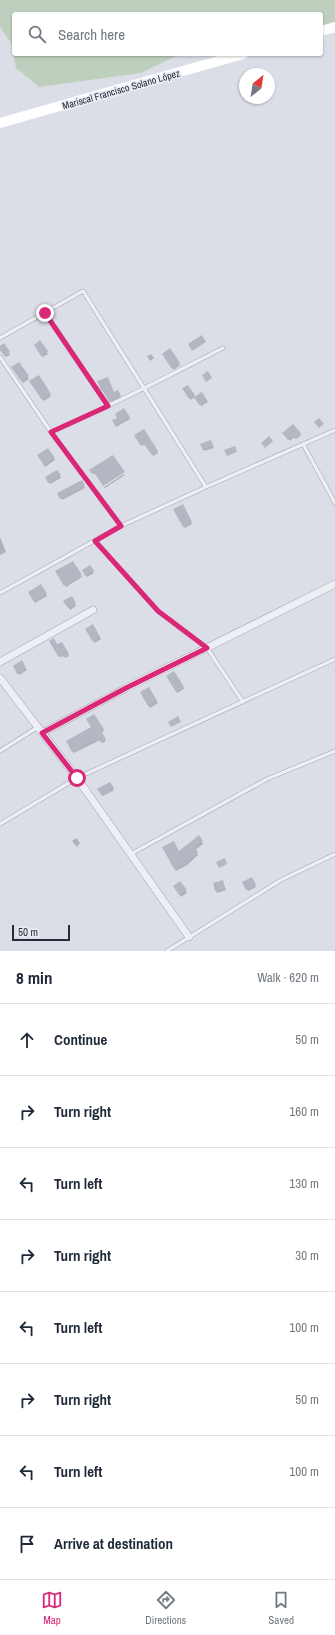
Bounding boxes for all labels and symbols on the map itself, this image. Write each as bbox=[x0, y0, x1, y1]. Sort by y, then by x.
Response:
street label: Mariscal Francisco Solano López bbox=[61, 66, 181, 113]
north arrow bbox=[239, 68, 275, 104]
route end bbox=[36, 304, 54, 322]
route start bbox=[68, 769, 86, 787]
scale bar bbox=[12, 923, 70, 942]

